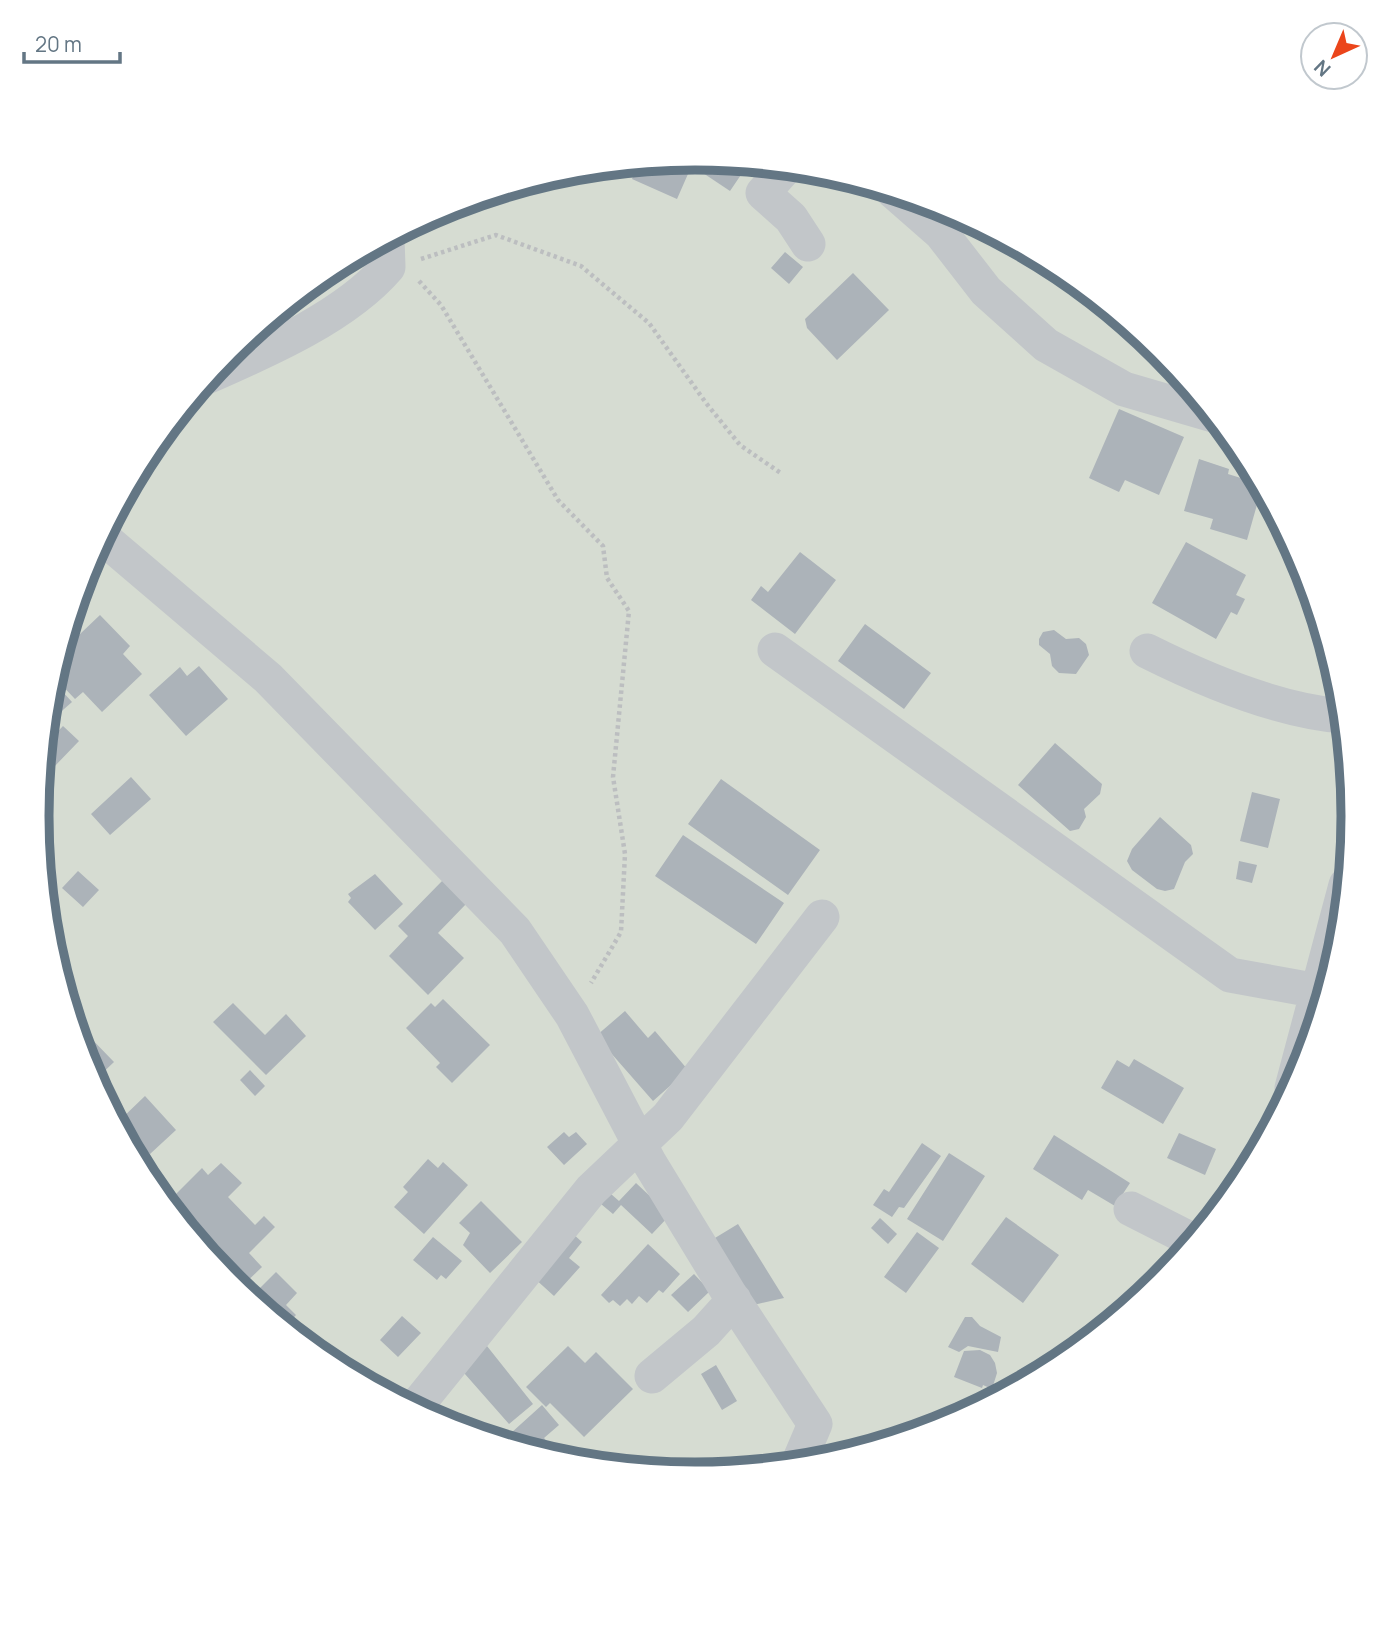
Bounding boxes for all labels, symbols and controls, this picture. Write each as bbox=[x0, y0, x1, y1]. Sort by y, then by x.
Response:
scale bar bbox=[24, 21, 121, 65]
north arrow bbox=[1299, 21, 1369, 91]
text: 20 m bbox=[35, 30, 82, 58]
text: N bbox=[1308, 54, 1336, 82]

